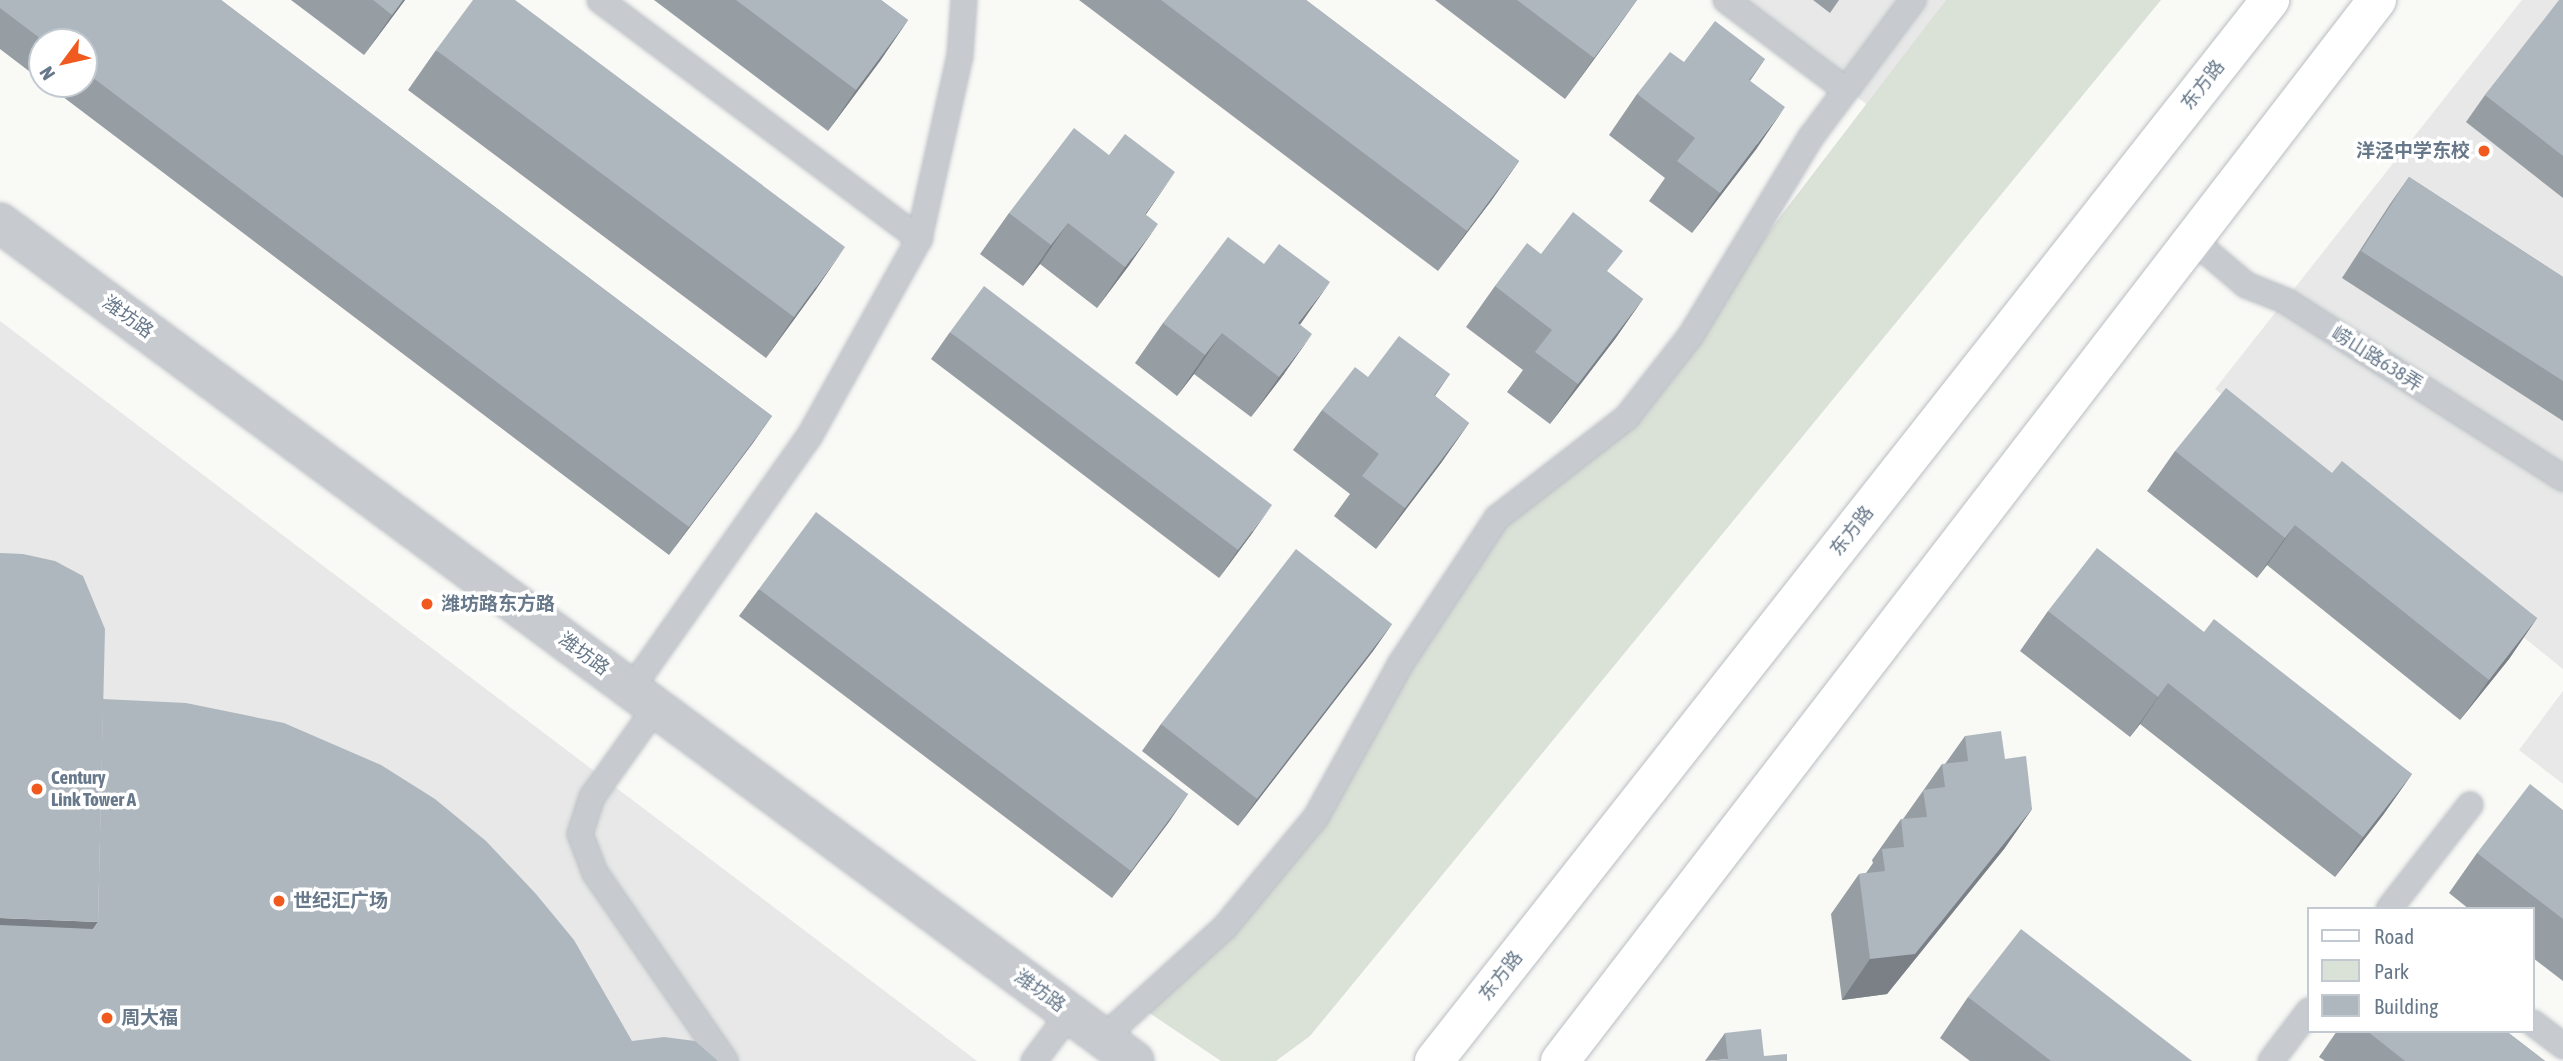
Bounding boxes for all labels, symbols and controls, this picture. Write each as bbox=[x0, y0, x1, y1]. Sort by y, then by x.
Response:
north arrow bbox=[28, 28, 98, 98]
street label: 东方路 bbox=[2176, 56, 2230, 114]
text: N bbox=[35, 63, 59, 84]
place label: 洋泾中学东校 bbox=[2356, 140, 2470, 162]
marker: 洋泾中学东校 bbox=[2476, 143, 2492, 159]
street label: 潍坊路 bbox=[98, 291, 158, 343]
street label: 崂山路638弄 bbox=[2327, 322, 2427, 396]
street label: 东方路 bbox=[1825, 502, 1879, 560]
place label: 潍坊路东方路 bbox=[441, 593, 555, 615]
marker: 潍坊路东方路 bbox=[419, 596, 435, 612]
street label: 潍坊路 bbox=[554, 628, 614, 680]
place label: Century Link Tower A bbox=[51, 767, 136, 811]
marker: Century Link Tower A bbox=[29, 781, 45, 797]
place label: 世纪汇广场 bbox=[293, 890, 388, 912]
marker: 世纪汇广场 bbox=[271, 893, 287, 909]
legend bbox=[2308, 907, 2535, 1033]
text: Road bbox=[2374, 924, 2414, 948]
street label: 东方路 bbox=[1474, 947, 1528, 1005]
text: Park bbox=[2374, 959, 2409, 983]
street label: 潍坊路 bbox=[1010, 965, 1070, 1017]
text: Building bbox=[2374, 994, 2438, 1018]
place label: 周大福 bbox=[121, 1007, 178, 1029]
marker: 周大福 bbox=[99, 1010, 115, 1026]

